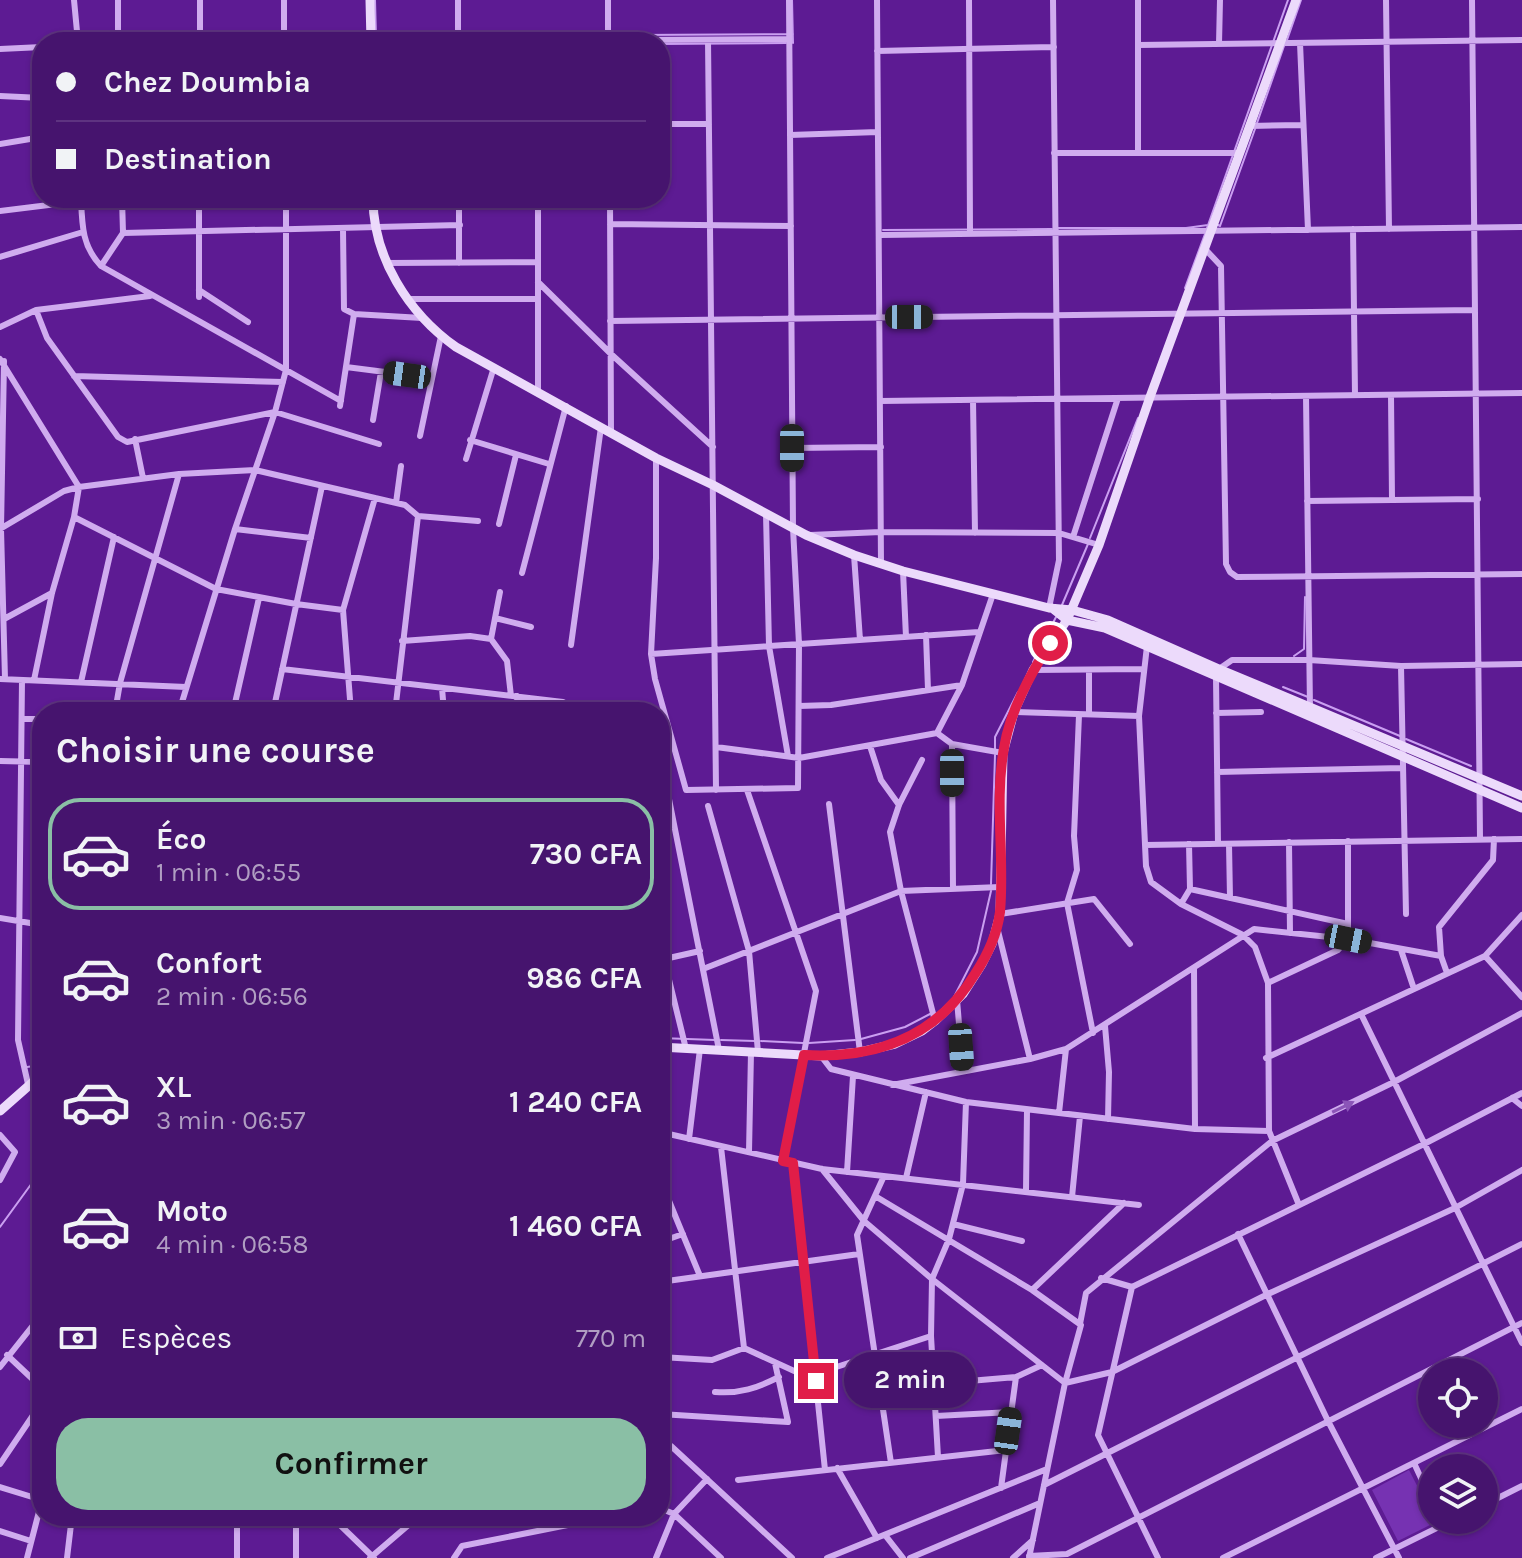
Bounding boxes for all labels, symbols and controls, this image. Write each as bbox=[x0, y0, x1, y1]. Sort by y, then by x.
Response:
text: Chez Doumbia bbox=[104, 64, 311, 100]
text: Destination bbox=[104, 141, 272, 177]
car bbox=[885, 305, 933, 329]
car bbox=[382, 360, 432, 390]
car bbox=[780, 424, 804, 472]
route start bbox=[1032, 625, 1068, 661]
text: Choisir une course bbox=[56, 729, 375, 771]
car bbox=[940, 749, 964, 797]
icon: car bbox=[60, 818, 132, 890]
text: Éco bbox=[156, 821, 206, 857]
text: 730 CFA bbox=[530, 836, 642, 872]
text: 1 min · 06:55 bbox=[156, 857, 301, 888]
car bbox=[1322, 923, 1374, 955]
icon: car bbox=[60, 942, 132, 1014]
text: Confort bbox=[156, 945, 262, 981]
text: 986 CFA bbox=[526, 960, 642, 996]
text: 2 min · 06:56 bbox=[156, 981, 308, 1012]
car bbox=[947, 1022, 975, 1072]
icon: car bbox=[60, 1066, 132, 1138]
text: XL bbox=[156, 1069, 191, 1105]
text: 1 240 CFA bbox=[509, 1084, 642, 1120]
one-way arrow bbox=[1331, 1100, 1354, 1113]
text: 3 min · 06:57 bbox=[156, 1105, 305, 1136]
icon: car bbox=[60, 1190, 132, 1262]
text: Moto bbox=[156, 1193, 228, 1229]
text: 1 460 CFA bbox=[509, 1208, 642, 1244]
text: 4 min · 06:58 bbox=[156, 1229, 308, 1260]
icon: cash bbox=[56, 1316, 100, 1360]
text: Espèces bbox=[120, 1320, 232, 1356]
text: 770 m bbox=[576, 1323, 646, 1354]
callout: 2 min bbox=[844, 1353, 976, 1409]
map controls bbox=[1418, 1358, 1498, 1534]
button: locate bbox=[1418, 1358, 1498, 1438]
route end bbox=[798, 1363, 834, 1399]
text: 2 min bbox=[874, 1364, 946, 1395]
car bbox=[993, 1406, 1023, 1456]
button: Confirmer bbox=[56, 1418, 646, 1510]
button: layers bbox=[1418, 1454, 1498, 1534]

